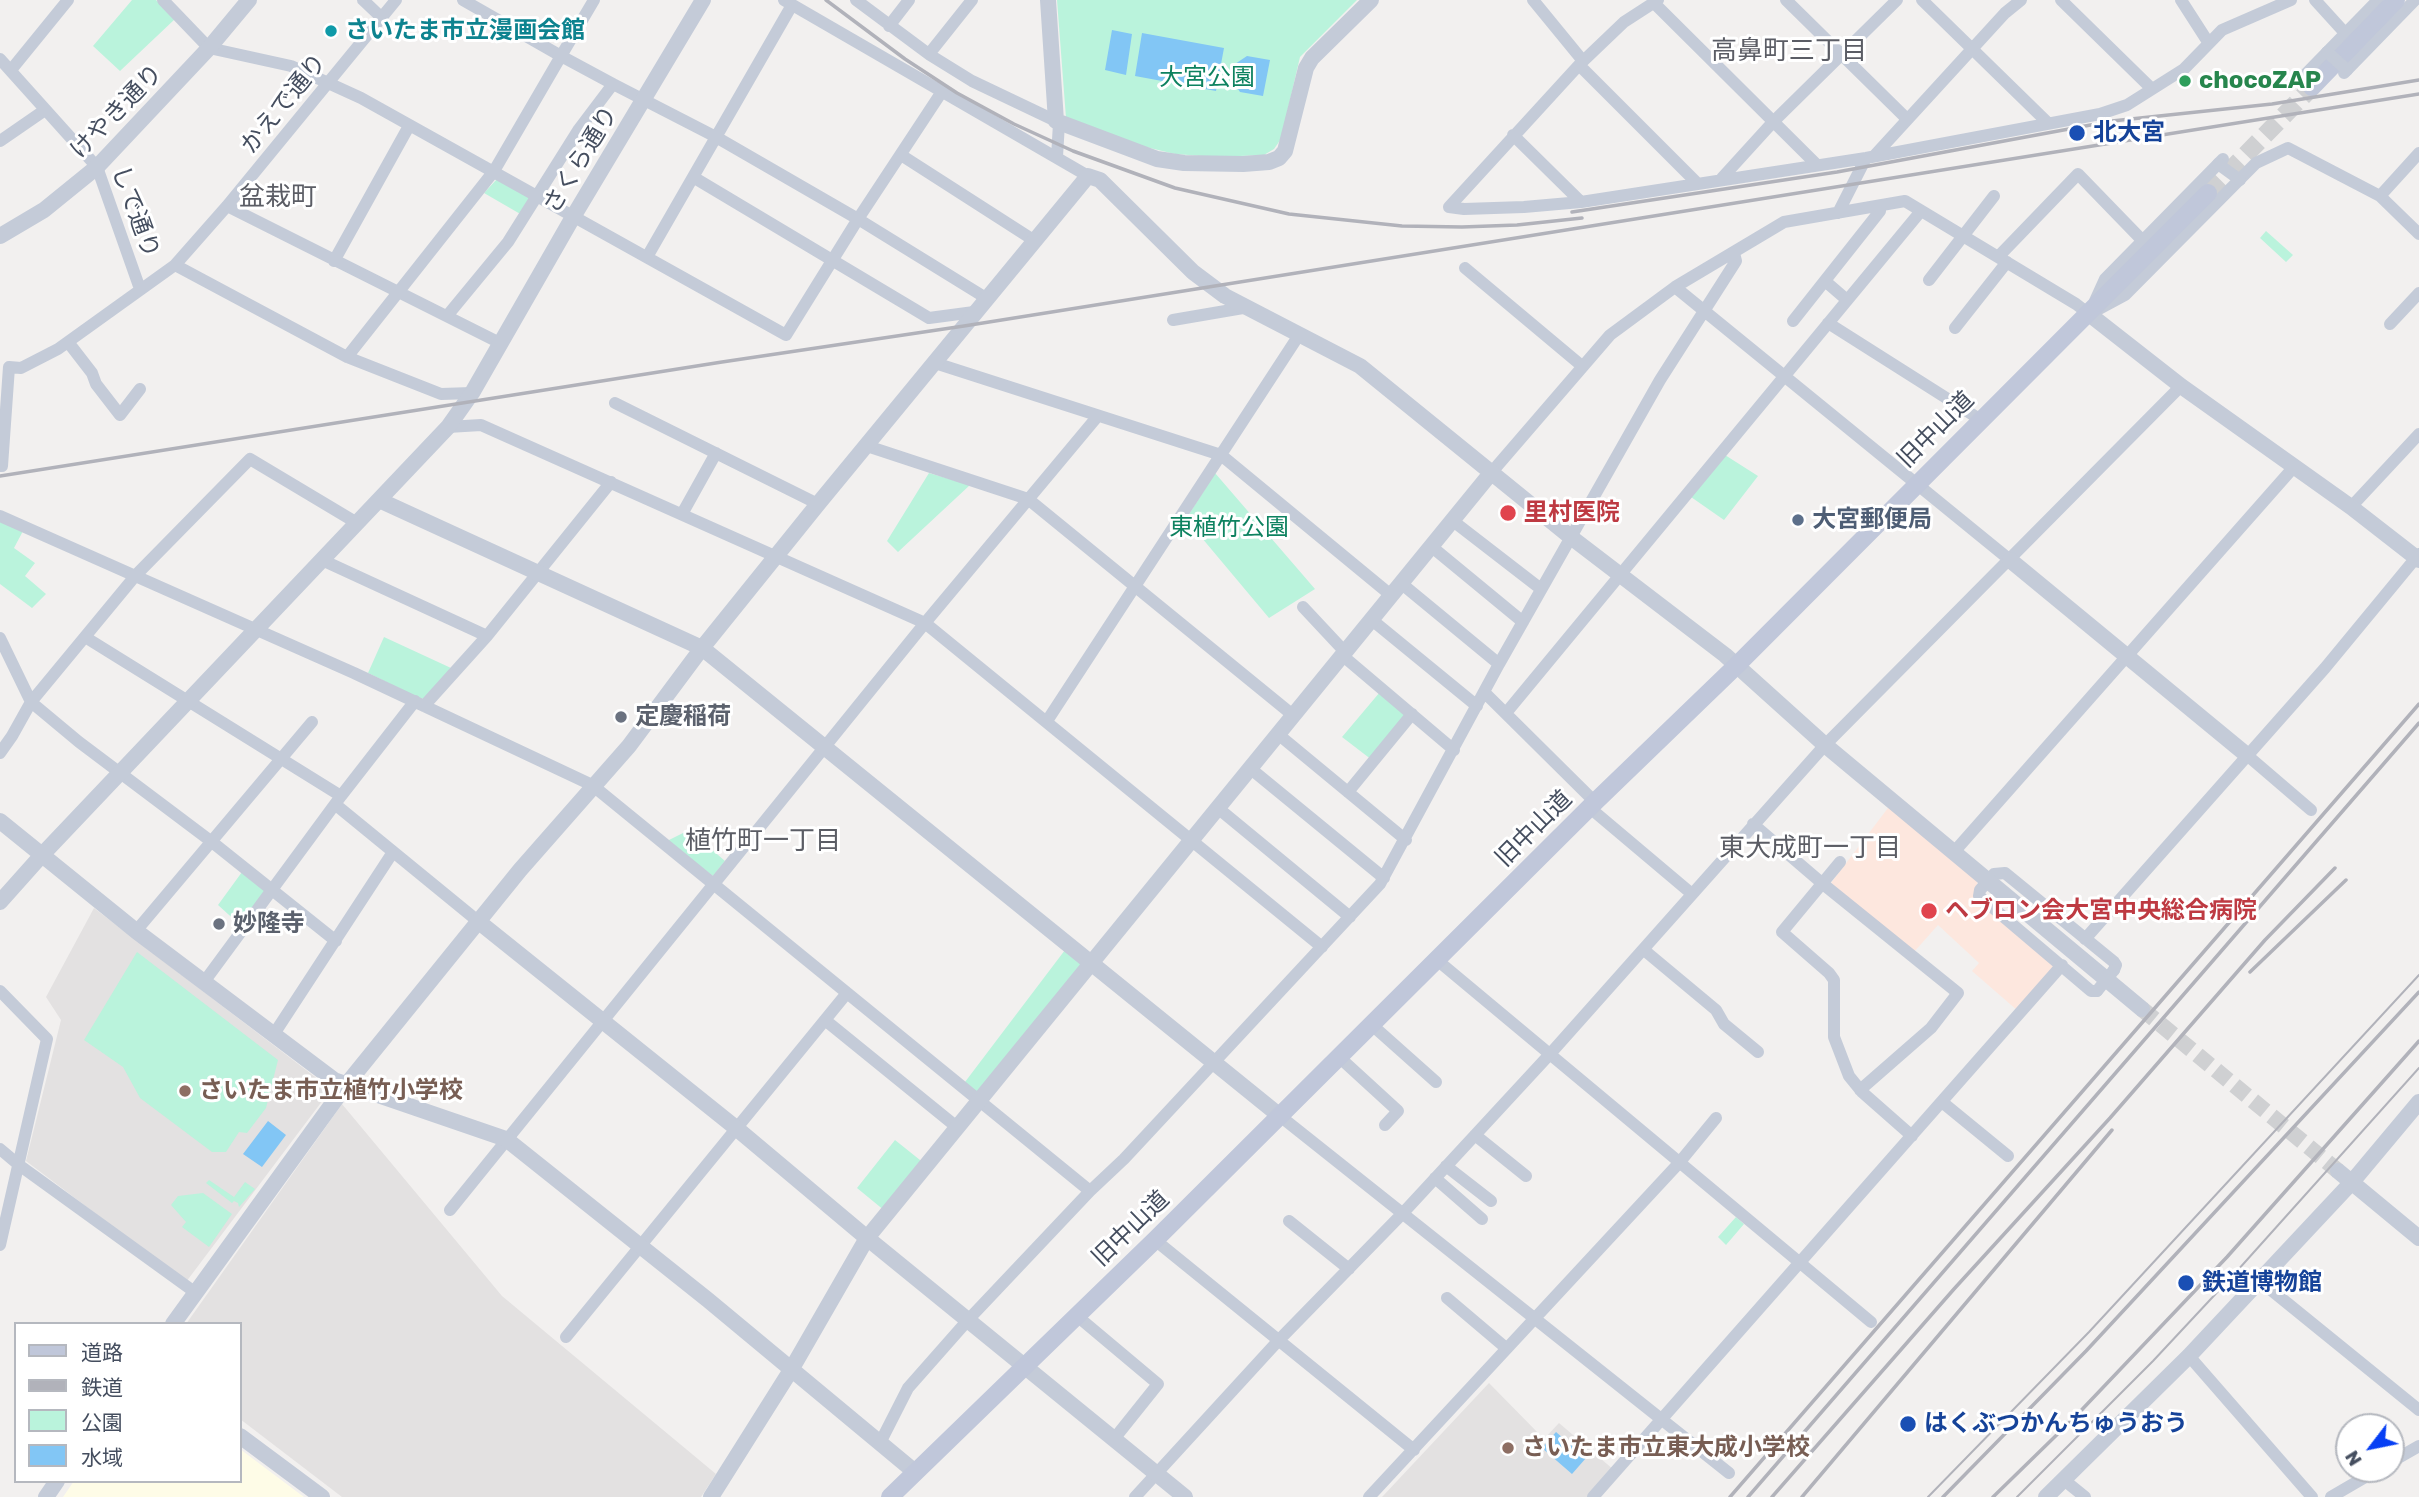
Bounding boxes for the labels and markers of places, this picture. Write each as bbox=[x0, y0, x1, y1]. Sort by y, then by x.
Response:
place label: さいたま市立漫画会館 bbox=[345, 17, 585, 45]
marker: さいたま市立漫画会館 bbox=[323, 23, 339, 39]
place label: chocoZAP bbox=[2199, 67, 2321, 95]
marker: chocoZAP bbox=[2177, 73, 2193, 89]
place label: 北大宮 bbox=[2093, 119, 2165, 147]
marker: 北大宮 bbox=[2067, 123, 2087, 143]
place label: 里村医院 bbox=[1524, 499, 1620, 527]
marker: 里村医院 bbox=[1498, 503, 1518, 523]
place label: 大宮郵便局 bbox=[1812, 506, 1932, 534]
marker: 大宮郵便局 bbox=[1790, 512, 1806, 528]
place label: 定慶稲荷 bbox=[635, 703, 731, 731]
marker: 定慶稲荷 bbox=[613, 709, 629, 725]
place label: ヘブロン会大宮中央総合病院 bbox=[1945, 897, 2257, 925]
marker: ヘブロン会大宮中央総合病院 bbox=[1919, 901, 1939, 921]
place label: 妙隆寺 bbox=[233, 910, 305, 938]
marker: 妙隆寺 bbox=[211, 916, 227, 932]
place label: さいたま市立植竹小学校 bbox=[199, 1077, 463, 1105]
marker: さいたま市立植竹小学校 bbox=[177, 1083, 193, 1099]
place label: 鉄道博物館 bbox=[2202, 1269, 2322, 1297]
marker: 鉄道博物館 bbox=[2176, 1273, 2196, 1293]
place label: はくぶつかんちゅうおう bbox=[1924, 1410, 2188, 1438]
marker: はくぶつかんちゅうおう bbox=[1898, 1414, 1918, 1434]
place label: さいたま市立東大成小学校 bbox=[1522, 1434, 1810, 1462]
marker: さいたま市立東大成小学校 bbox=[1500, 1440, 1516, 1456]

